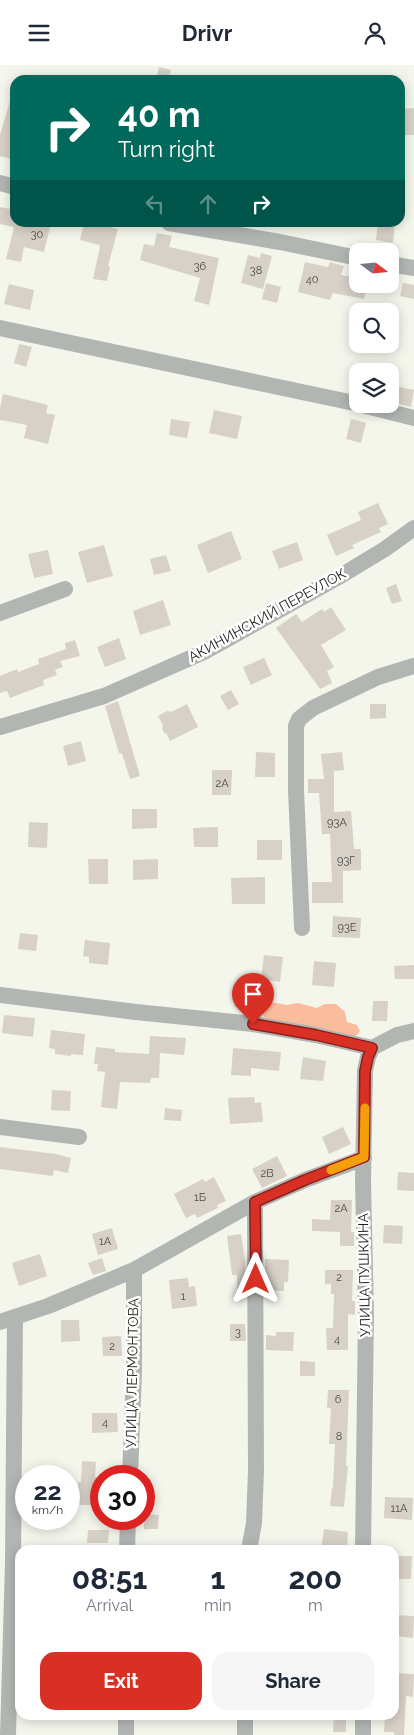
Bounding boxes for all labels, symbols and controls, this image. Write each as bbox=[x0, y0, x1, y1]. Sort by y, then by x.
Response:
icon: menu bbox=[25, 19, 53, 47]
icon: person bbox=[361, 19, 389, 47]
text: Drivr bbox=[182, 20, 232, 46]
text: 40 m bbox=[118, 94, 200, 135]
icon: right bbox=[35, 95, 100, 160]
text: Turn right bbox=[118, 136, 215, 162]
icon: left bbox=[141, 190, 169, 218]
icon: ahead bbox=[194, 190, 222, 218]
icon: right bbox=[247, 190, 275, 218]
house number: 30 bbox=[31, 228, 44, 241]
north arrow bbox=[349, 243, 399, 293]
map controls bbox=[349, 243, 399, 413]
house number: 36 bbox=[194, 260, 207, 273]
house number: 38 bbox=[250, 264, 262, 277]
house number: 40 bbox=[306, 273, 319, 286]
button: search bbox=[349, 303, 399, 353]
button: layers bbox=[349, 363, 399, 413]
street label: АКИНИНСКИЙ ПЕРЕУЛОК bbox=[185, 564, 349, 665]
house number: 2А bbox=[215, 777, 229, 790]
house number: 93А bbox=[327, 816, 347, 829]
house number: 93Г bbox=[337, 854, 355, 867]
house number: 93Е bbox=[337, 921, 357, 934]
pin bbox=[232, 973, 274, 1024]
icon: arrive bbox=[239, 980, 267, 1008]
house number: 2В bbox=[260, 1167, 274, 1180]
house number: 1Б bbox=[194, 1191, 206, 1204]
house number: 2А bbox=[334, 1202, 348, 1215]
street label: УЛИЦА ПУШКИНА bbox=[355, 1213, 373, 1337]
house number: 1А bbox=[99, 1235, 112, 1248]
position arrow bbox=[229, 1252, 281, 1304]
house number: 2 bbox=[336, 1271, 342, 1284]
house number: 1 bbox=[181, 1290, 186, 1303]
street label: УЛИЦА ЛЕРМОНТОВА bbox=[123, 1297, 141, 1448]
house number: 3 bbox=[235, 1326, 241, 1339]
house number: 4 bbox=[334, 1333, 340, 1346]
house number: 2 bbox=[109, 1340, 115, 1353]
house number: 6 bbox=[335, 1393, 342, 1406]
house number: 4 bbox=[102, 1416, 108, 1429]
house number: 8 bbox=[336, 1430, 342, 1443]
speed limit sign: 30 bbox=[90, 1465, 155, 1530]
text: 22 bbox=[33, 1476, 62, 1506]
house number: 11А bbox=[391, 1502, 408, 1515]
text: km/h bbox=[32, 1503, 63, 1517]
text: 08:51 bbox=[72, 1561, 147, 1596]
text: 1 bbox=[210, 1561, 225, 1596]
text: 200 bbox=[288, 1561, 342, 1596]
text: Arrival bbox=[86, 1596, 133, 1615]
text: min bbox=[204, 1596, 232, 1615]
text: m bbox=[308, 1596, 323, 1615]
button: Exit bbox=[40, 1652, 202, 1710]
button: Share bbox=[212, 1652, 374, 1710]

